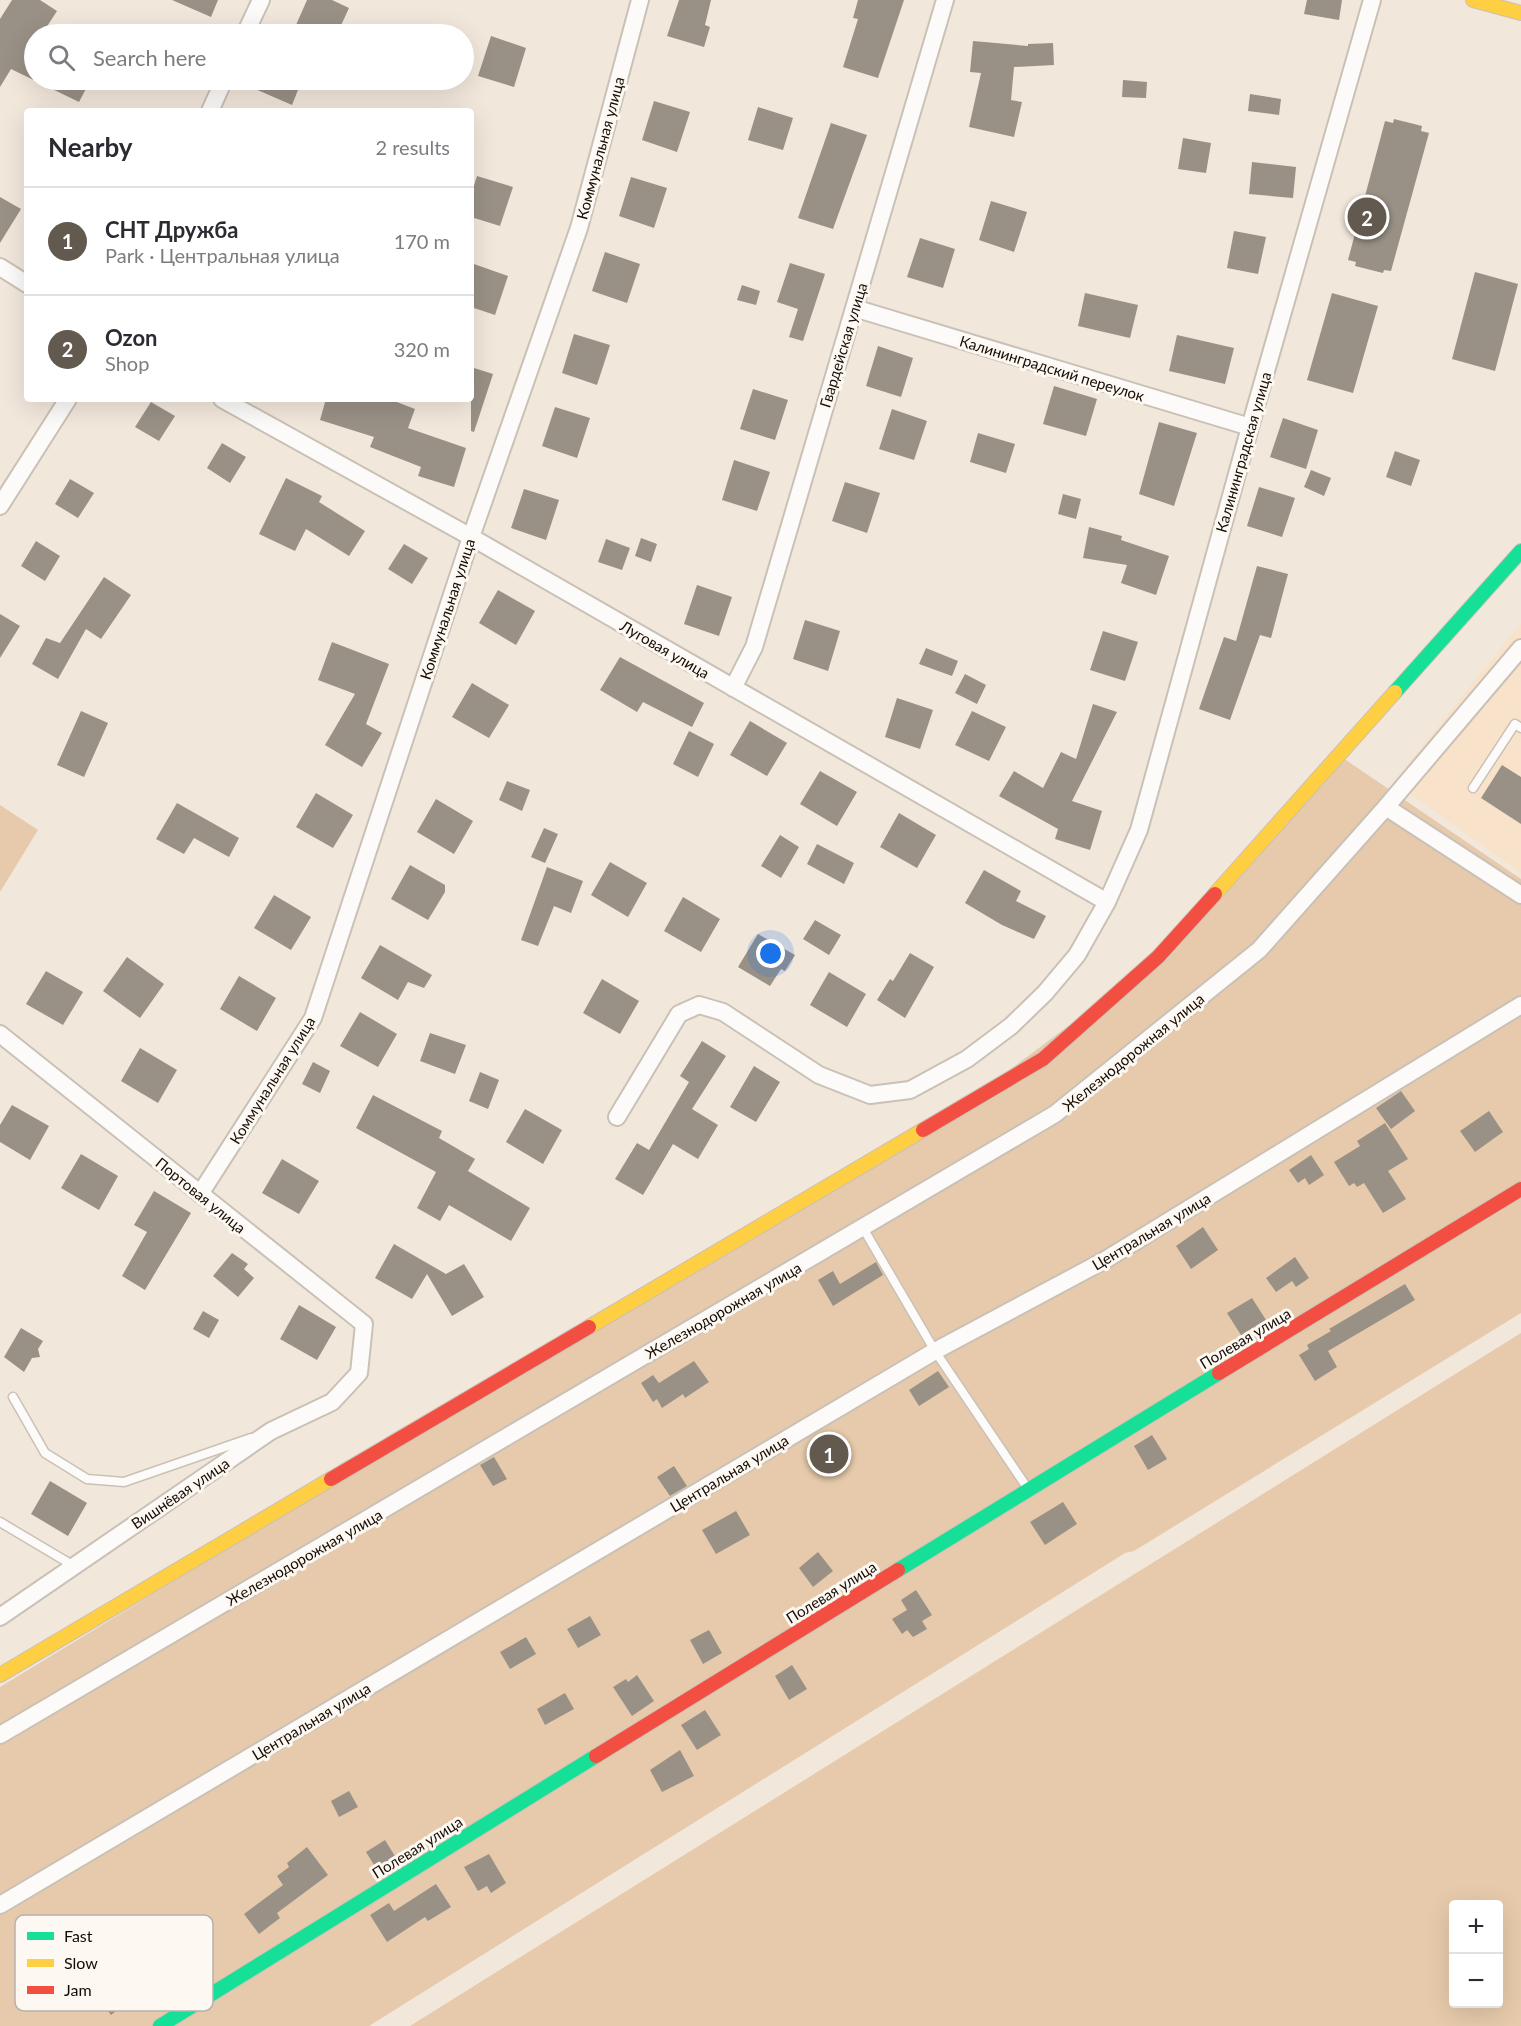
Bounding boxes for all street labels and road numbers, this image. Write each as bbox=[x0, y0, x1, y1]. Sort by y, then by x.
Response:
street label: Коммунальная улица bbox=[572, 75, 628, 221]
street label: Гвардейская улица bbox=[815, 280, 871, 410]
street label: Калининградский переулок bbox=[957, 331, 1147, 405]
street label: Калининградская улица bbox=[1211, 370, 1275, 534]
street label: Коммунальная улица bbox=[416, 536, 478, 682]
street label: Луговая улица bbox=[616, 616, 713, 682]
street label: Железнодорожная улица bbox=[1058, 989, 1208, 1115]
street label: Коммунальная улица bbox=[225, 1013, 319, 1147]
street label: Портовая улица bbox=[152, 1153, 250, 1237]
street label: Центральная улица bbox=[1088, 1188, 1214, 1274]
street label: Железнодорожная улица bbox=[642, 1258, 804, 1362]
street label: Полевая улица bbox=[1196, 1304, 1294, 1372]
street label: Центральная улица bbox=[666, 1430, 792, 1516]
street label: Вишнёвая улица bbox=[128, 1454, 232, 1532]
street label: Железнодорожная улица bbox=[223, 1505, 385, 1609]
street label: Полевая улица bbox=[783, 1557, 879, 1627]
street label: Центральная улица bbox=[248, 1678, 374, 1764]
street label: Полевая улица bbox=[369, 1812, 465, 1882]

